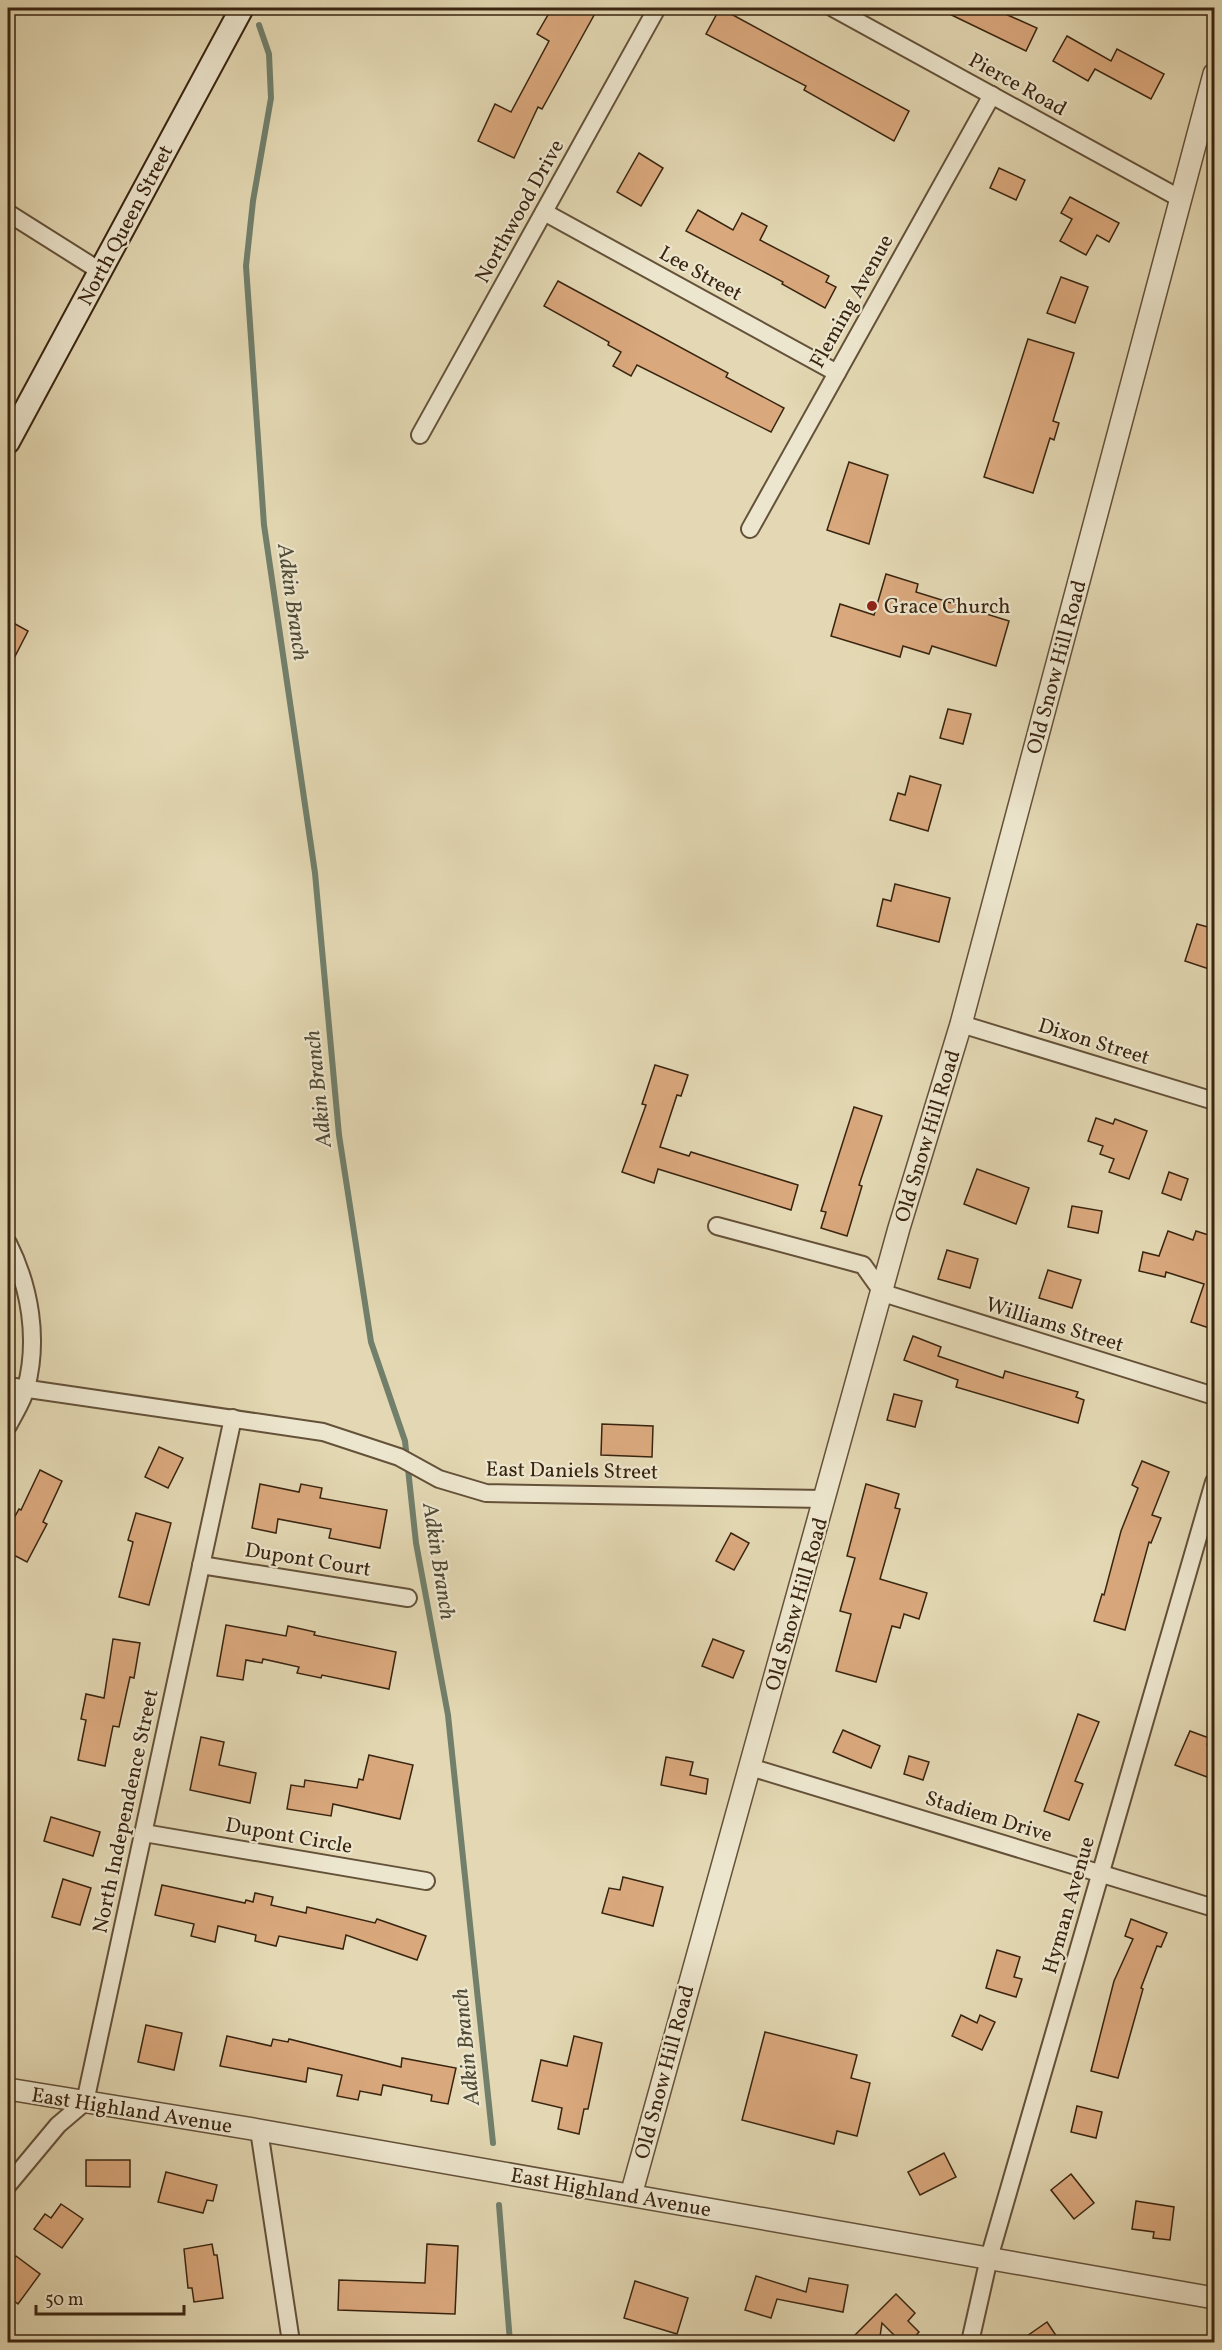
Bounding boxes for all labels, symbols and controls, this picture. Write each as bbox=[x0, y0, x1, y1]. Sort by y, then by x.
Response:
street label: Pierce Road bbox=[963, 46, 1072, 124]
street label: Northwood Drive bbox=[469, 135, 572, 289]
street label: North Queen Street bbox=[72, 140, 181, 311]
street label: Fleming Avenue bbox=[803, 229, 901, 374]
street label: Lee Street bbox=[653, 240, 747, 309]
water label: Adkin Branch bbox=[268, 541, 315, 663]
street label: Old Snow Hill Road bbox=[1020, 577, 1095, 758]
place label: Grace Church bbox=[884, 593, 1010, 622]
marker: Grace Church bbox=[865, 599, 879, 613]
street label: Dixon Street bbox=[1034, 1012, 1153, 1073]
water label: Adkin Branch bbox=[298, 1028, 341, 1150]
street label: Old Snow Hill Road bbox=[888, 1047, 968, 1226]
street label: Williams Street bbox=[982, 1291, 1127, 1360]
street label: East Daniels Street bbox=[485, 1455, 659, 1488]
water label: Adkin Branch bbox=[413, 1500, 462, 1622]
street label: Old Snow Hill Road bbox=[759, 1514, 836, 1694]
street label: Dupont Court bbox=[243, 1536, 373, 1585]
street label: North Independence Street bbox=[86, 1687, 167, 1936]
street label: Stadiem Drive bbox=[921, 1784, 1056, 1851]
street label: Dupont Circle bbox=[223, 1811, 355, 1862]
street label: Hyman Avenue bbox=[1036, 1833, 1103, 1977]
street label: Old Snow Hill Road bbox=[628, 1982, 703, 2163]
water label: Adkin Branch bbox=[446, 1986, 489, 2108]
street label: East Highland Avenue bbox=[29, 2081, 234, 2142]
street label: East Highland Avenue bbox=[508, 2162, 713, 2225]
scale bar bbox=[36, 2278, 184, 2316]
text: 50 m bbox=[45, 2288, 84, 2313]

